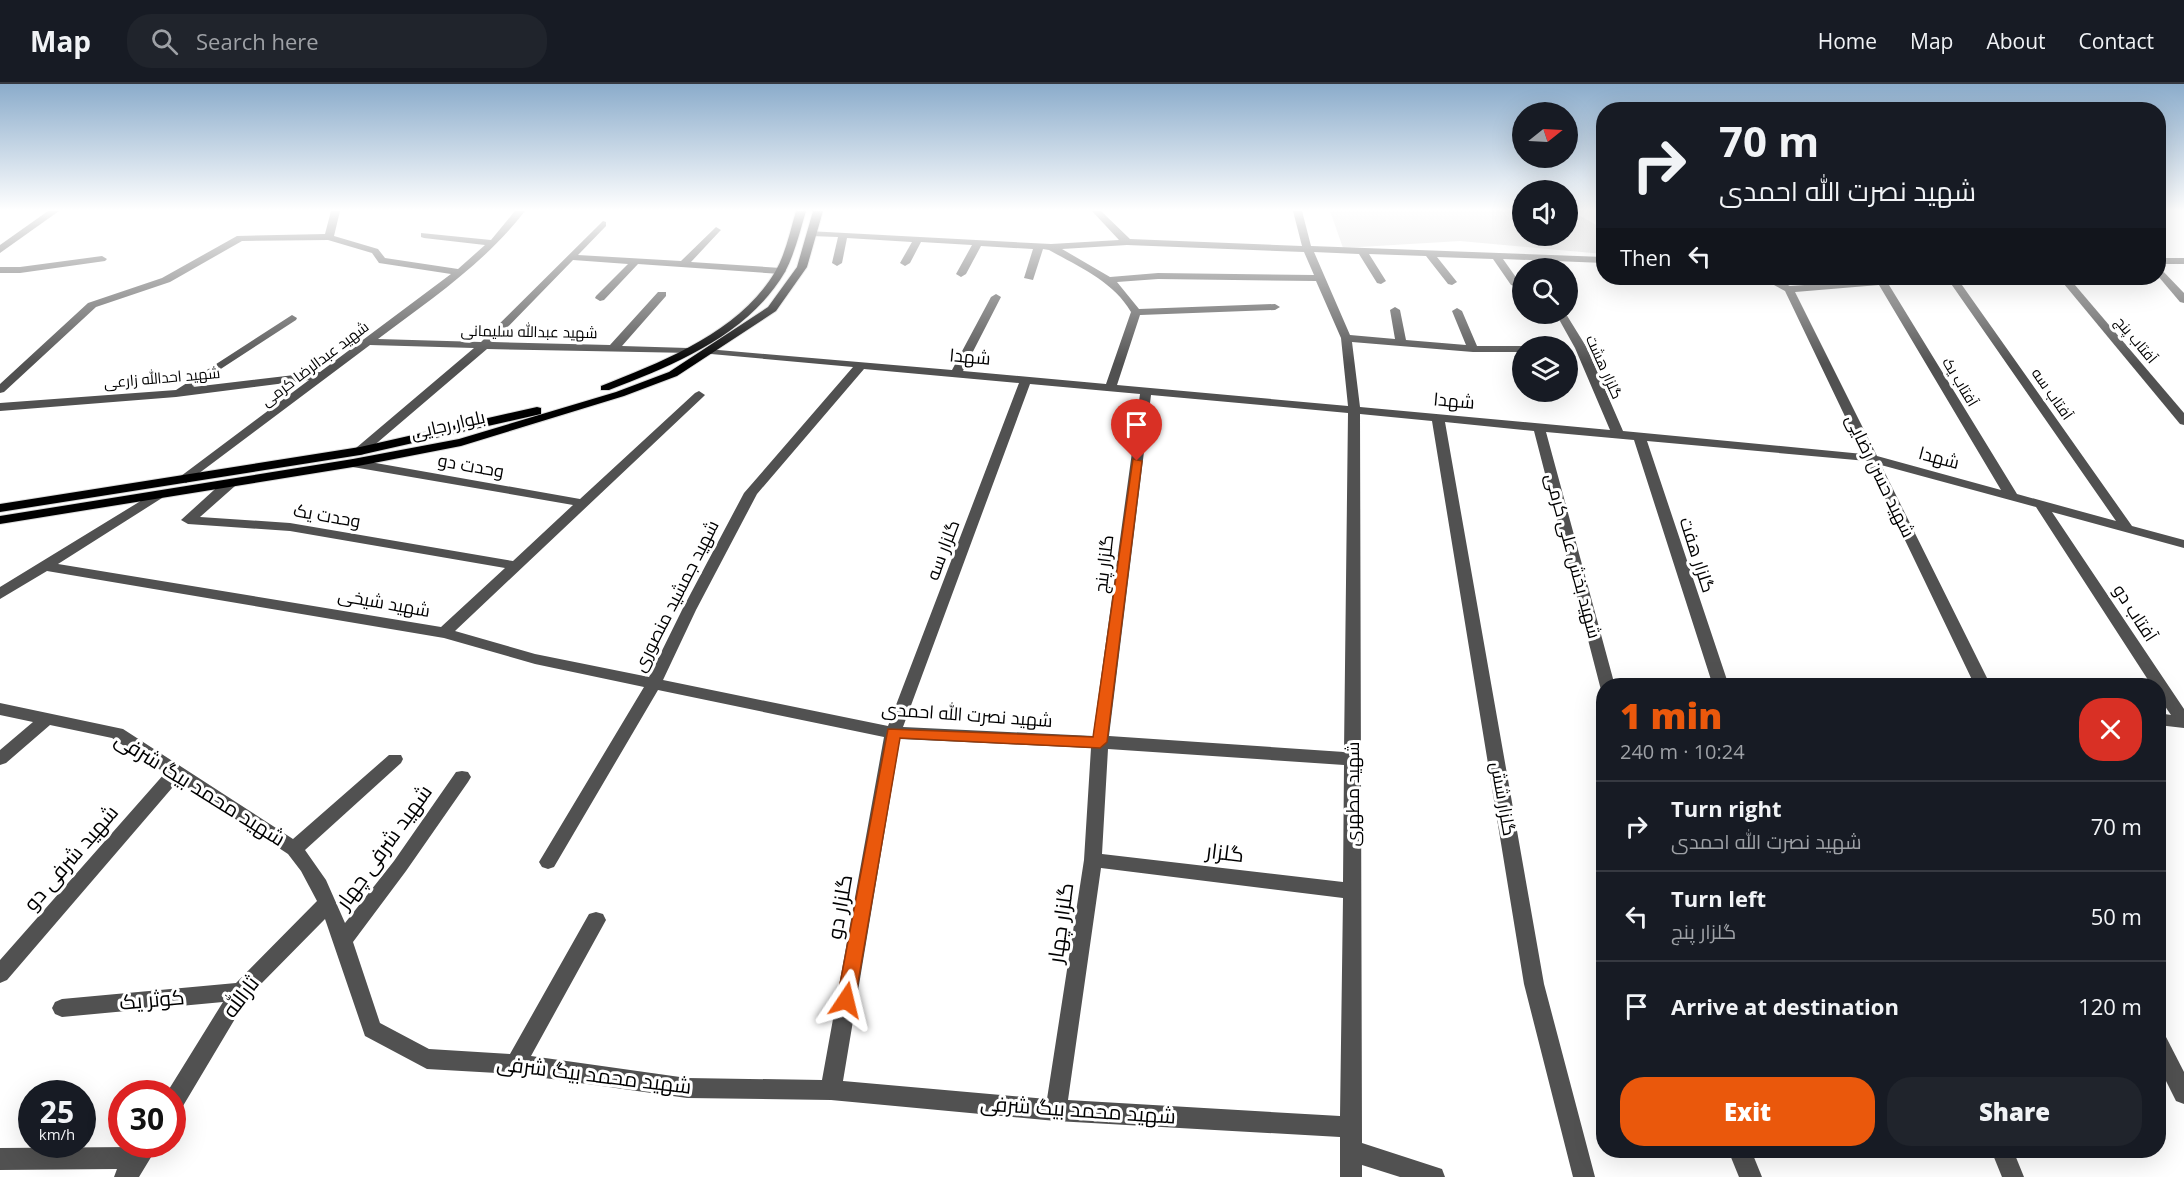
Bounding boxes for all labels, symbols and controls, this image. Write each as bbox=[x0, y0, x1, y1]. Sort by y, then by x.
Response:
search box bbox=[127, 14, 547, 68]
text: Map bbox=[30, 22, 91, 60]
icon: search bbox=[148, 25, 181, 58]
text: Search here bbox=[196, 26, 319, 56]
text: Home bbox=[1818, 27, 1877, 55]
text: Map bbox=[1910, 27, 1953, 55]
text: About bbox=[1986, 27, 2046, 55]
text: Contact bbox=[2079, 27, 2154, 55]
north arrow bbox=[1512, 102, 1578, 168]
map controls bbox=[1512, 102, 1578, 402]
text: 70 m bbox=[1719, 112, 1819, 169]
icon: right bbox=[1620, 126, 1698, 204]
text: شهید نصرت الله احمدی bbox=[1719, 172, 1976, 209]
button: sound bbox=[1512, 180, 1578, 246]
icon: left bbox=[1683, 240, 1716, 273]
text: Then bbox=[1620, 242, 1671, 272]
button: search bbox=[1512, 258, 1578, 324]
street label: آفتاب پنج bbox=[2110, 312, 2162, 368]
street label: شهید عبدالرضا کرمی bbox=[256, 316, 373, 411]
street label: شهید عبدالله سلیمانی bbox=[460, 320, 598, 343]
street label: گلزار هشت bbox=[1582, 331, 1628, 402]
button: layers bbox=[1512, 336, 1578, 402]
street label: شهدا bbox=[948, 342, 992, 370]
street label: آفتاب یک bbox=[1938, 353, 1983, 410]
street label: شهید احدالله زارعی bbox=[103, 362, 221, 393]
street label: آفتاب سه bbox=[2028, 364, 2078, 423]
street label: شهدا bbox=[1432, 386, 1476, 414]
pin bbox=[1111, 399, 1162, 461]
street label: بلوار رجایی bbox=[408, 404, 487, 444]
icon: arrive bbox=[1120, 408, 1153, 441]
street label: شهید حسن رضایی bbox=[1841, 410, 1921, 541]
street label: شهدا bbox=[1916, 440, 1962, 474]
street label: وحدت دو bbox=[436, 447, 506, 483]
street label: شهید بخش علی کرمی bbox=[1540, 471, 1608, 641]
street label: وحدت یک bbox=[292, 497, 363, 533]
street label: گلزار هفت bbox=[1675, 514, 1721, 595]
street label: شهید جمشید منصوری bbox=[626, 516, 724, 675]
street label: گلزار سه bbox=[920, 516, 964, 583]
street label: گلزار پنج bbox=[1088, 533, 1119, 595]
street label: آفتاب دو bbox=[2108, 579, 2163, 646]
street label: شهید شیخی bbox=[336, 582, 432, 622]
text: 1 min bbox=[1620, 691, 1722, 740]
street label: شهید نصرت الله احمدی bbox=[881, 696, 1053, 732]
button: close bbox=[2079, 698, 2142, 761]
street label: شهید محمد بیگ شرفی bbox=[110, 724, 291, 852]
text: 240 m · 10:24 bbox=[1620, 738, 1745, 765]
street label: شهید مطهری bbox=[1340, 742, 1364, 846]
street label: گلزار شش bbox=[1486, 760, 1522, 838]
street label: شهید شرفی چهار bbox=[328, 779, 439, 916]
text: Turn right bbox=[1671, 793, 1782, 823]
street label: شهید شرفی دو bbox=[17, 799, 124, 916]
icon: right bbox=[1620, 810, 1653, 843]
text: 70 m bbox=[2091, 811, 2142, 841]
text: شهید نصرت الله احمدی bbox=[1671, 828, 1862, 855]
street label: گلزار bbox=[1204, 836, 1246, 868]
street label: گلزار دو bbox=[820, 872, 858, 941]
street label: گلزار چهار bbox=[1040, 881, 1080, 966]
text: Turn left bbox=[1671, 883, 1766, 913]
icon: left bbox=[1620, 900, 1653, 933]
text: 50 m bbox=[2091, 901, 2142, 931]
text: گلزار پنج bbox=[1671, 918, 1736, 945]
position arrow bbox=[814, 968, 878, 1032]
street label: ثارالله bbox=[215, 970, 265, 1023]
street label: کوثر یک bbox=[118, 982, 186, 1016]
icon: arrive bbox=[1620, 990, 1653, 1023]
text: Arrive at destination bbox=[1671, 991, 1899, 1021]
text: 120 m bbox=[2078, 991, 2142, 1021]
street label: شهید محمد بیگ شرفی bbox=[495, 1048, 693, 1100]
button: Exit bbox=[1620, 1077, 1875, 1146]
button: Share bbox=[1887, 1077, 2142, 1146]
speed limit sign: 30 bbox=[108, 1080, 186, 1158]
street label: شهید محمد بیگ شرفی bbox=[979, 1088, 1177, 1130]
text: 25 bbox=[40, 1091, 74, 1132]
text: km/h bbox=[39, 1124, 75, 1144]

